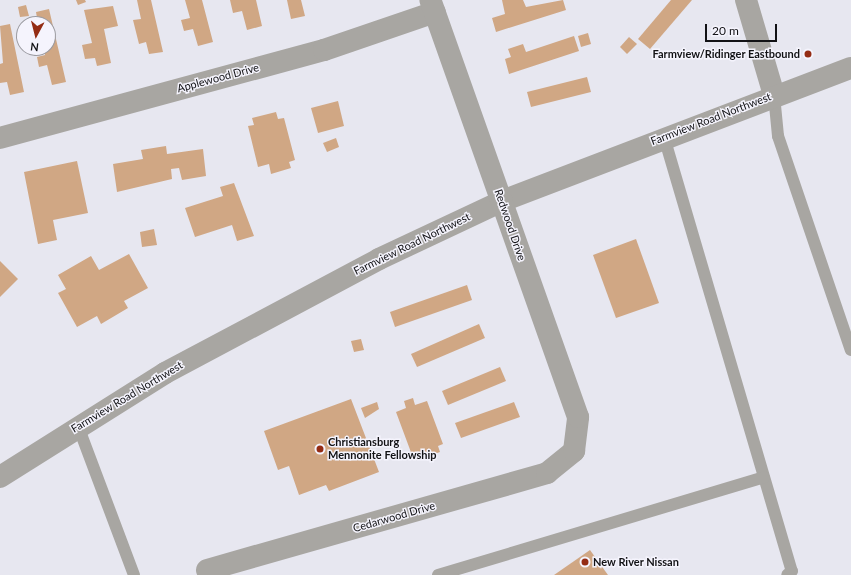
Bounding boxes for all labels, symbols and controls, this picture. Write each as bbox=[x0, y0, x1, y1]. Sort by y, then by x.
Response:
north arrow bbox=[16, 16, 56, 56]
scale bar bbox=[707, 16, 779, 42]
text: 20 m bbox=[712, 23, 739, 38]
text: N bbox=[30, 40, 40, 54]
place label: Farmview/Ridinger Eastbound bbox=[652, 47, 800, 61]
marker: Farmview/Ridinger Eastbound bbox=[803, 49, 813, 59]
street label: Applewood Drive bbox=[176, 61, 260, 95]
street label: Farmview Road Northwest bbox=[649, 90, 773, 148]
street label: Redwood Drive bbox=[492, 188, 528, 262]
street label: Farmview Road Northwest bbox=[352, 210, 472, 278]
street label: Farmview Road Northwest bbox=[69, 358, 185, 436]
place label: Christiansburg Mennonite Fellowship bbox=[328, 436, 437, 462]
marker: Christiansburg Mennonite Fellowship bbox=[315, 444, 325, 454]
street label: Cedarwood Drive bbox=[351, 499, 437, 535]
place label: New River Nissan bbox=[593, 555, 679, 569]
marker: New River Nissan bbox=[580, 557, 590, 567]

